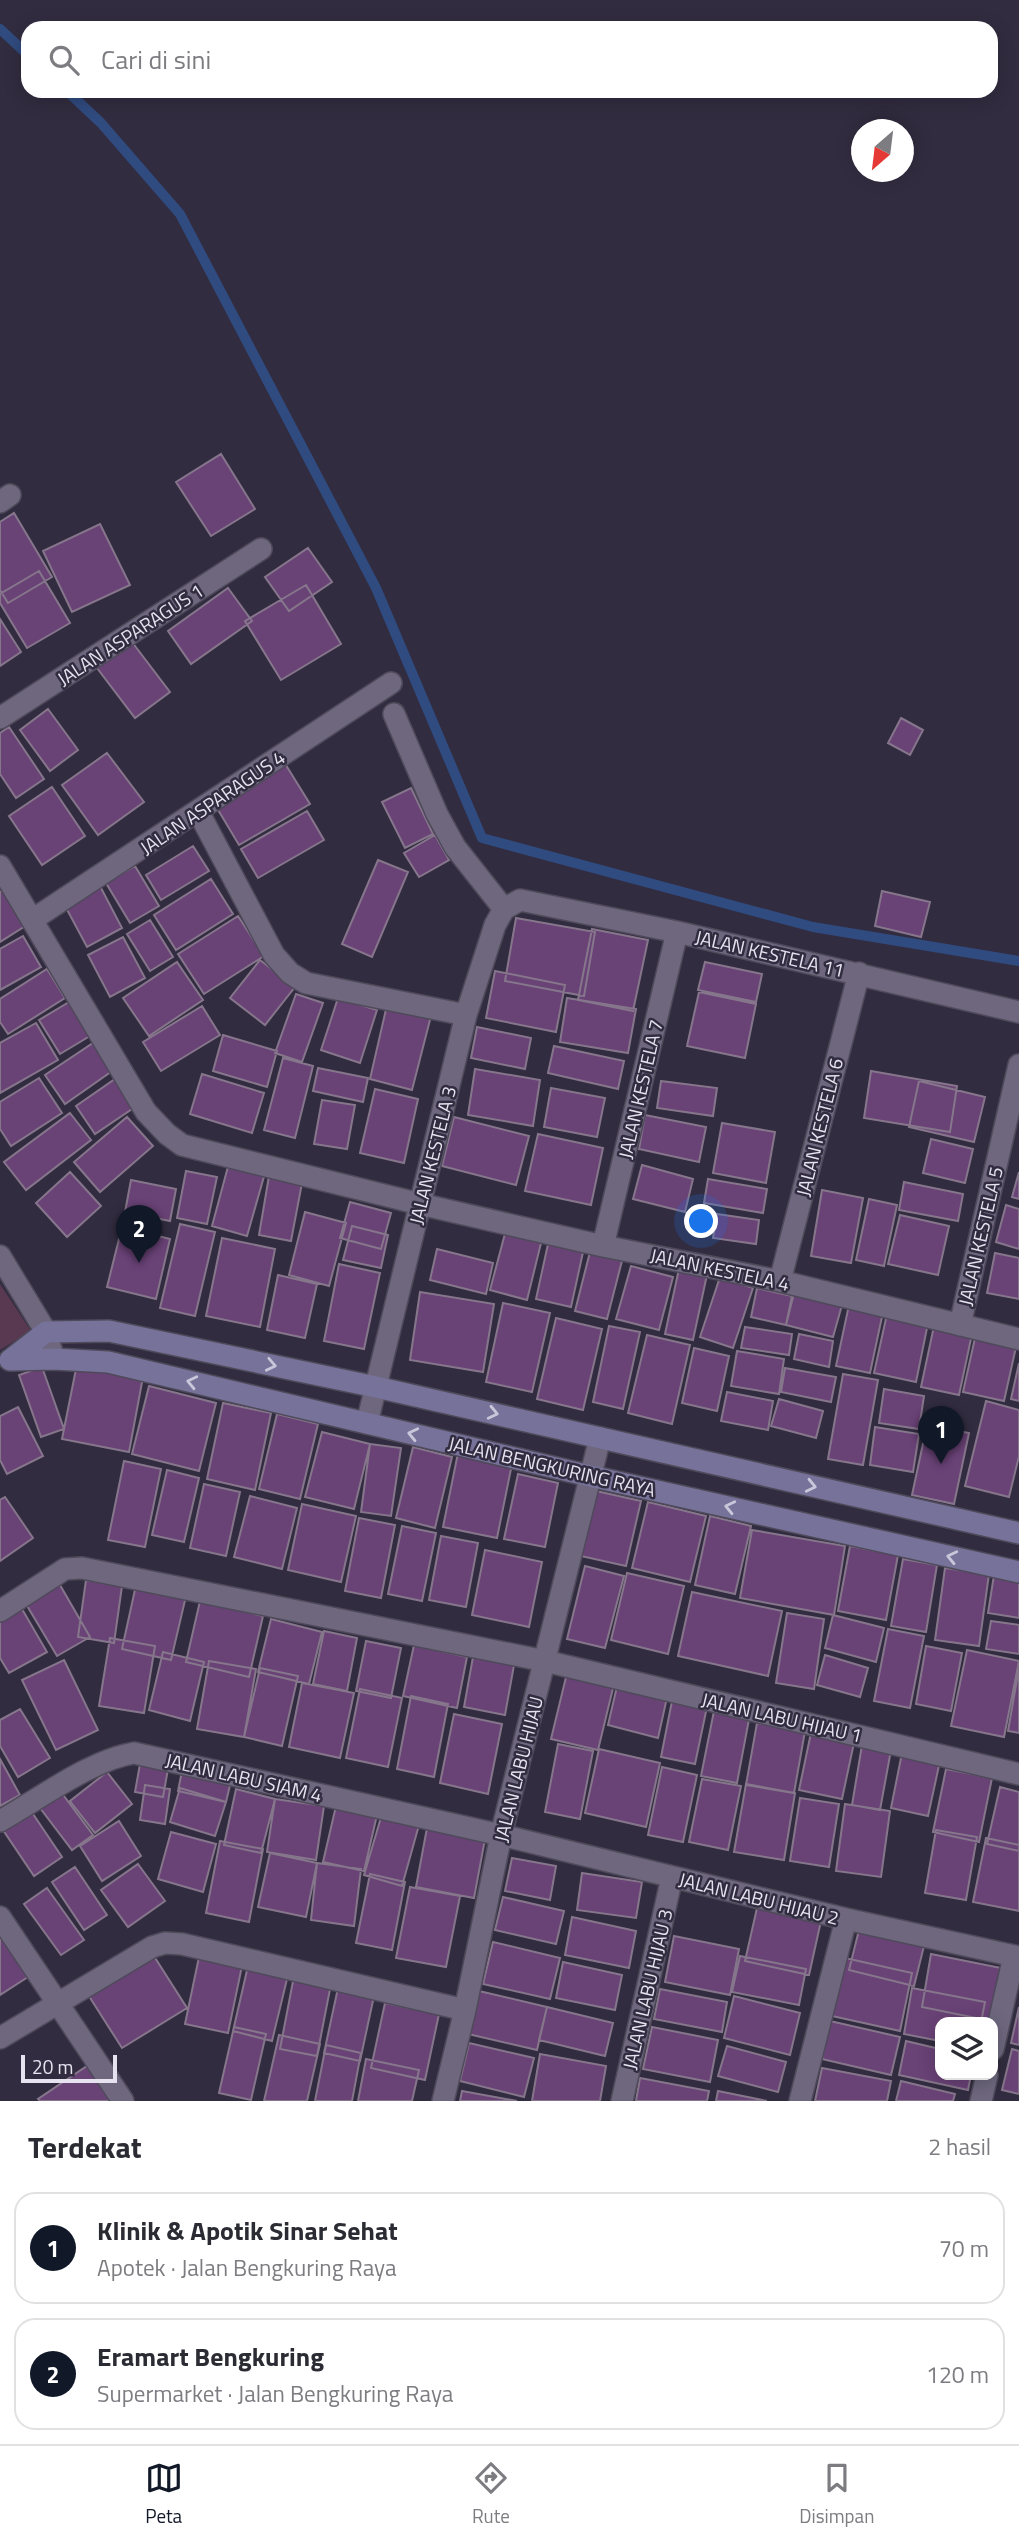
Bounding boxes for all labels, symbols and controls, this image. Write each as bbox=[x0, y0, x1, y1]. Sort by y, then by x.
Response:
search box bbox=[21, 21, 998, 98]
text: Cari di sini bbox=[101, 40, 211, 79]
icon: search bbox=[45, 41, 83, 79]
north arrow bbox=[851, 119, 914, 182]
street label: JALAN ASPARAGUS 1 bbox=[51, 576, 209, 692]
street label: JALAN ASPARAGUS 4 bbox=[134, 743, 290, 861]
street label: JALAN KESTELA 11 bbox=[693, 922, 847, 984]
street label: JALAN KESTELA 7 bbox=[610, 1017, 670, 1161]
street label: JALAN KESTELA 6 bbox=[788, 1055, 850, 1199]
street label: JALAN KESTELA 3 bbox=[401, 1083, 463, 1227]
street label: JALAN KESTELA 5 bbox=[950, 1164, 1010, 1308]
your location bbox=[684, 1204, 718, 1238]
pin: 2 bbox=[116, 1205, 162, 1263]
street label: JALAN KESTELA 4 bbox=[648, 1240, 792, 1298]
one-way arrow bbox=[265, 1356, 277, 1371]
one-way arrow bbox=[186, 1376, 198, 1390]
one-way arrow bbox=[487, 1405, 499, 1420]
pin: 1 bbox=[918, 1406, 964, 1464]
one-way arrow bbox=[407, 1428, 419, 1442]
street label: JALAN BENGKURING RAYA bbox=[446, 1428, 658, 1504]
one-way arrow bbox=[805, 1477, 817, 1492]
one-way arrow bbox=[725, 1501, 737, 1516]
one-way arrow bbox=[946, 1551, 958, 1566]
street label: JALAN LABU HIJAU 1 bbox=[699, 1684, 865, 1750]
street label: JALAN LABU HIJAU bbox=[486, 1693, 550, 1845]
street label: JALAN LABU SIAM 4 bbox=[163, 1745, 325, 1809]
street label: JALAN LABU HIJAU 2 bbox=[676, 1864, 842, 1932]
street label: JALAN LABU HIJAU 3 bbox=[614, 1906, 680, 2072]
map controls bbox=[935, 2017, 998, 2080]
button: layers bbox=[935, 2017, 998, 2080]
scale bar bbox=[21, 2052, 117, 2084]
text: 20 m bbox=[32, 2052, 73, 2081]
text: Terdekat bbox=[28, 2124, 142, 2170]
text: 2 hasil bbox=[928, 2129, 991, 2164]
text: Klinik & Apotik Sinar Sehat bbox=[97, 2211, 398, 2250]
text: 1 bbox=[47, 2231, 59, 2266]
text: 70 m bbox=[939, 2231, 989, 2266]
text: Apotek · Jalan Bengkuring Raya bbox=[97, 2250, 397, 2285]
text: Eramart Bengkuring bbox=[97, 2337, 324, 2376]
text: 2 bbox=[47, 2357, 59, 2392]
text: 120 m bbox=[926, 2357, 989, 2392]
text: Supermarket · Jalan Bengkuring Raya bbox=[97, 2376, 453, 2411]
tab: Peta bbox=[145, 2459, 183, 2530]
tab: Rute bbox=[472, 2459, 510, 2530]
tab: Disimpan bbox=[799, 2459, 874, 2530]

